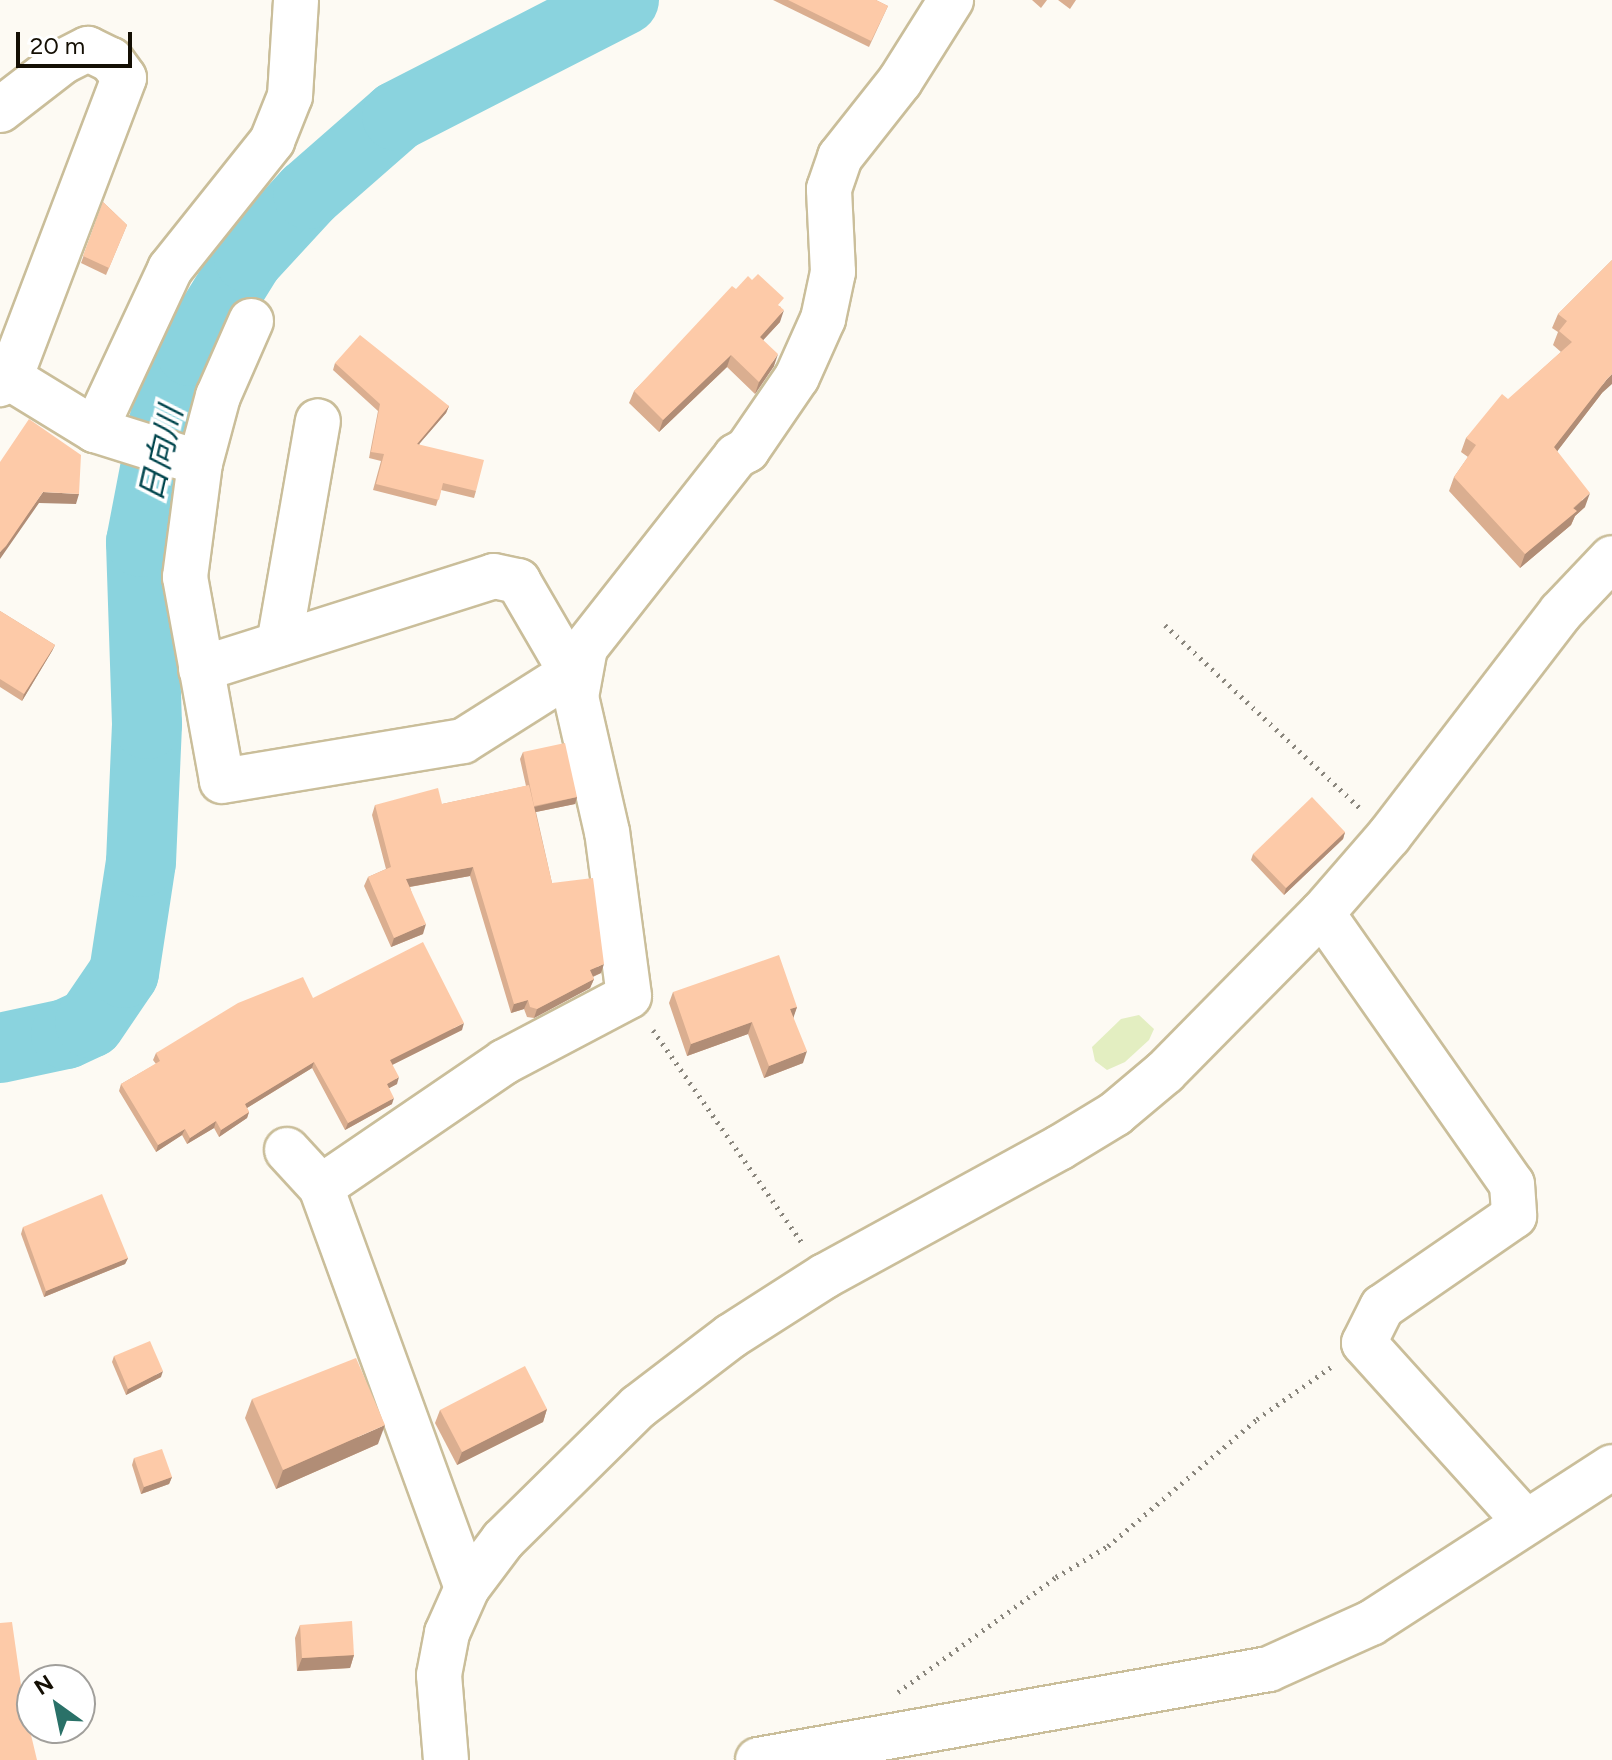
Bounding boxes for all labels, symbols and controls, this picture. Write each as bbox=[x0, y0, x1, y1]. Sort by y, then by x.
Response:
scale bar bbox=[20, 16, 136, 66]
text: 20 m bbox=[30, 31, 85, 60]
water label: 日向川 bbox=[131, 403, 191, 505]
north arrow bbox=[16, 1664, 96, 1744]
text: N bbox=[29, 1669, 58, 1701]

